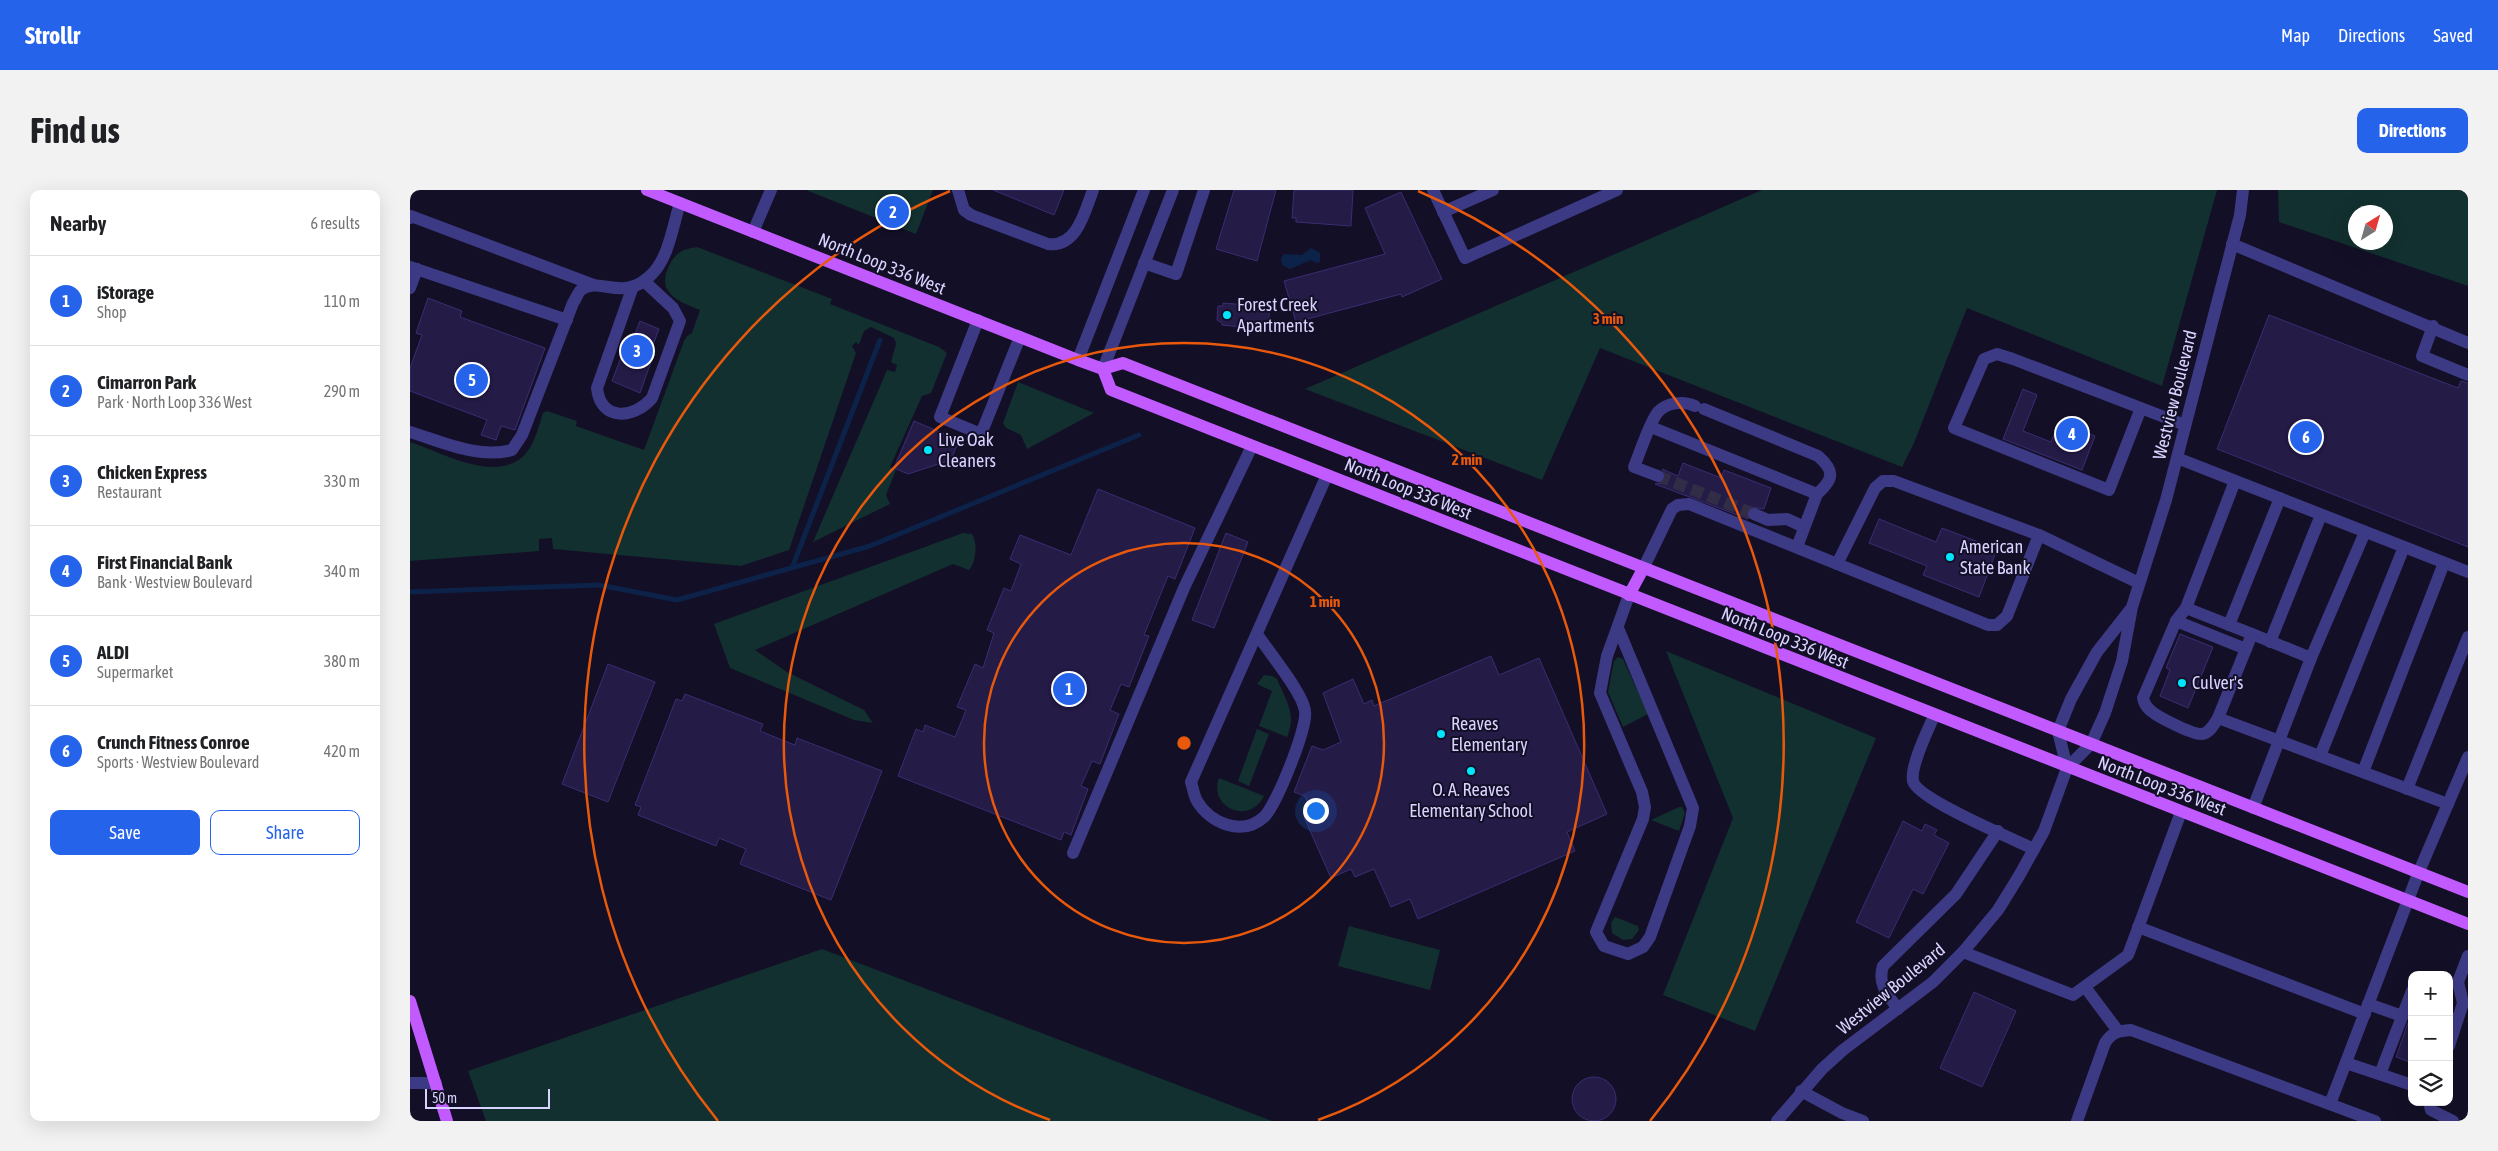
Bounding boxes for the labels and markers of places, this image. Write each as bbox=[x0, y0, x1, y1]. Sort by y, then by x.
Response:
pin: 2 bbox=[877, 193, 909, 231]
place label: Forest Creek Apartments bbox=[1237, 294, 1318, 336]
marker: Forest Creek Apartments bbox=[1221, 309, 1233, 321]
pin: 3 bbox=[621, 332, 653, 370]
pin: 5 bbox=[456, 361, 488, 399]
pin: 4 bbox=[2056, 415, 2088, 453]
pin: 6 bbox=[2290, 418, 2322, 456]
place label: Live Oak Cleaners bbox=[938, 429, 996, 471]
marker: Live Oak Cleaners bbox=[922, 444, 934, 456]
place label: American State Bank bbox=[1960, 536, 2030, 578]
marker: American State Bank bbox=[1944, 551, 1956, 563]
pin: 1 bbox=[1053, 670, 1085, 708]
place label: Culver's bbox=[2192, 672, 2243, 693]
marker: Culver's bbox=[2176, 677, 2188, 689]
place label: Reaves Elementary bbox=[1451, 713, 1528, 755]
marker: Reaves Elementary bbox=[1435, 728, 1447, 740]
centre of rings bbox=[1175, 734, 1193, 752]
marker: O. A. Reaves Elementary School bbox=[1465, 765, 1477, 777]
place label: O. A. Reaves Elementary School bbox=[1409, 779, 1533, 821]

